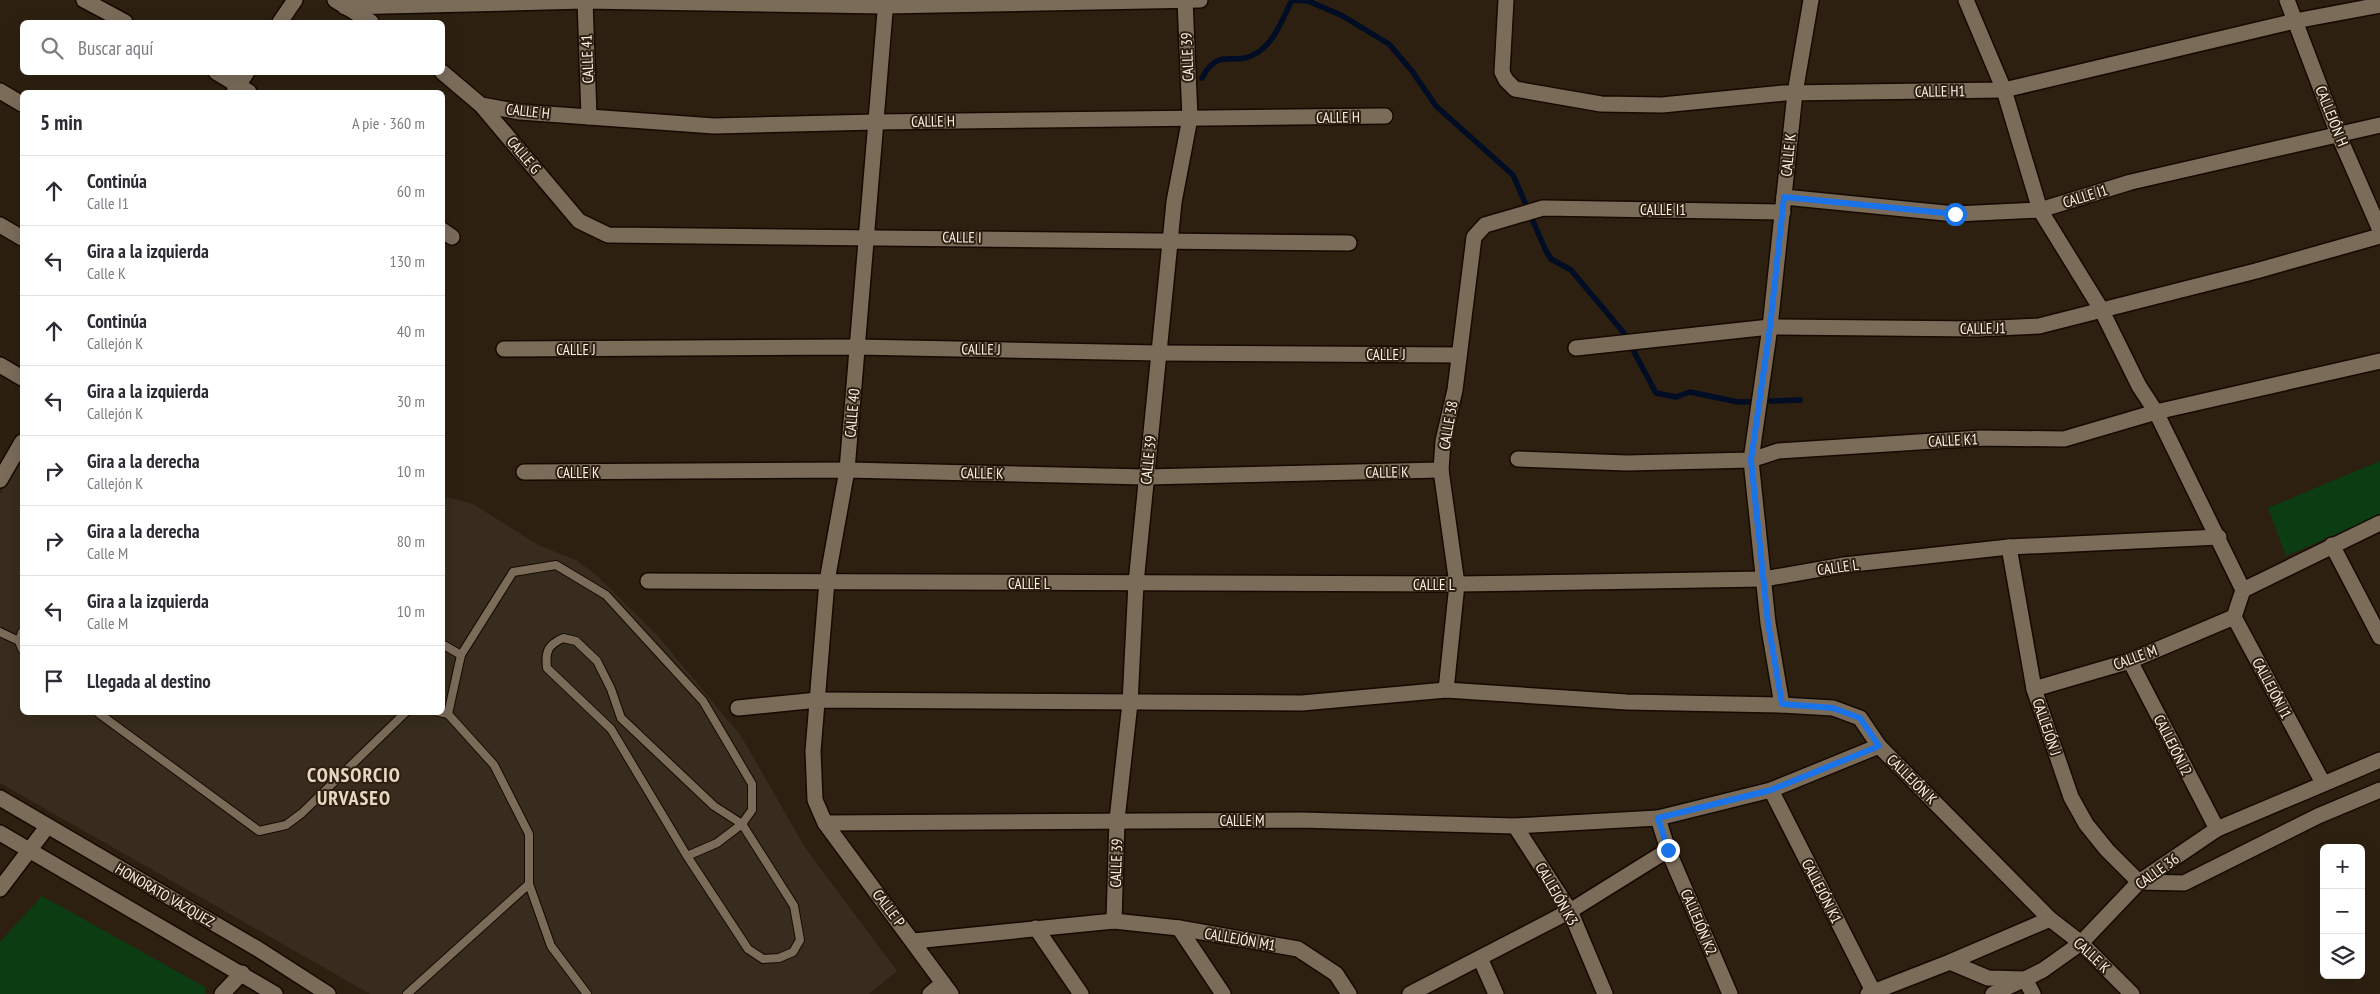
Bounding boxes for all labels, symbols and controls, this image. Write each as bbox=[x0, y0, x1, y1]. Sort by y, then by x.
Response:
search box bbox=[20, 20, 445, 75]
street label: CALLE 39 bbox=[1177, 32, 1197, 82]
icon: search bbox=[38, 34, 66, 62]
street label: CALLE 41 bbox=[577, 34, 597, 84]
text: Buscar aquí bbox=[78, 36, 153, 60]
street label: CALLE H1 bbox=[1915, 81, 1965, 101]
street label: CALLEJÓN H bbox=[2311, 83, 2353, 149]
street label: CALLE H bbox=[505, 99, 551, 123]
street label: CALLE H bbox=[1316, 107, 1360, 127]
text: 5 min bbox=[40, 109, 82, 136]
street label: CALLE H bbox=[911, 111, 955, 131]
text: A pie · 360 m bbox=[352, 113, 425, 133]
street label: CALLE G bbox=[503, 132, 545, 178]
street label: CALLE K bbox=[1776, 132, 1800, 177]
text: Continúa bbox=[87, 169, 147, 193]
icon: ahead bbox=[40, 177, 68, 205]
street label: CALLE I1 bbox=[2060, 180, 2110, 212]
text: 60 m bbox=[397, 181, 425, 201]
text: Calle I1 bbox=[87, 193, 129, 213]
street label: CALLE I1 bbox=[1640, 200, 1686, 219]
route start bbox=[1944, 203, 1967, 226]
street label: CALLE I bbox=[942, 227, 982, 247]
text: Gira a la izquierda bbox=[87, 239, 209, 263]
icon: left bbox=[40, 247, 68, 275]
text: 130 m bbox=[390, 251, 425, 271]
text: Calle K bbox=[87, 263, 126, 283]
text: Continúa bbox=[87, 309, 147, 333]
icon: ahead bbox=[40, 317, 68, 345]
street label: CALLE J1 bbox=[1960, 318, 2006, 338]
text: 40 m bbox=[397, 321, 425, 341]
text: Callejón K bbox=[87, 333, 143, 353]
street label: CALLE J bbox=[961, 339, 1001, 359]
street label: CALLE J bbox=[556, 340, 596, 359]
street label: CALLE J bbox=[1366, 345, 1406, 364]
text: Gira a la izquierda bbox=[87, 379, 209, 403]
icon: left bbox=[40, 387, 68, 415]
street label: CALLE 40 bbox=[840, 387, 864, 438]
text: 30 m bbox=[397, 391, 425, 411]
street label: CALLE 38 bbox=[1434, 399, 1462, 451]
text: Callejón K bbox=[87, 403, 143, 423]
street label: CALLE K1 bbox=[1928, 429, 1978, 451]
street label: CALLE 39 bbox=[1136, 435, 1160, 485]
text: Gira a la derecha bbox=[87, 449, 200, 473]
icon: right bbox=[40, 457, 68, 485]
text: 10 m bbox=[397, 461, 425, 481]
street label: CALLE K bbox=[1365, 462, 1409, 482]
street label: CALLE K bbox=[556, 463, 600, 482]
street label: CALLE K bbox=[960, 463, 1004, 483]
text: Callejón K bbox=[87, 473, 143, 493]
text: Gira a la derecha bbox=[87, 519, 200, 543]
icon: right bbox=[40, 527, 68, 555]
text: 80 m bbox=[397, 531, 425, 551]
text: Calle M bbox=[87, 543, 128, 563]
street label: CALLE L bbox=[1816, 555, 1861, 579]
street label: CALLE L bbox=[1008, 574, 1051, 593]
street label: CALLE L bbox=[1413, 575, 1456, 594]
text: Gira a la izquierda bbox=[87, 589, 209, 613]
icon: left bbox=[40, 597, 68, 625]
text: 10 m bbox=[397, 601, 425, 621]
text: Calle M bbox=[87, 613, 128, 633]
street label: CALLE M bbox=[2111, 640, 2159, 674]
street label: CALLEJÓN I1 bbox=[2248, 654, 2296, 722]
icon: arrive bbox=[40, 667, 68, 695]
text: Llegada al destino bbox=[87, 669, 211, 693]
street label: CALLEJÓN J bbox=[2028, 696, 2066, 758]
street label: CALLEJÓN I2 bbox=[2150, 711, 2196, 779]
street label: CALLEJÓN K bbox=[1883, 750, 1941, 808]
district label: CONSORCIO URVASEO bbox=[307, 762, 401, 811]
street label: CALLE M bbox=[1219, 811, 1265, 830]
street label: CALLE 39 bbox=[1106, 838, 1126, 888]
route end bbox=[1657, 839, 1680, 862]
map controls bbox=[2320, 844, 2365, 979]
button: + bbox=[2320, 844, 2365, 889]
street label: CALLE 36 bbox=[2132, 849, 2183, 893]
street label: CALLEJÓN K1 bbox=[1798, 856, 1846, 926]
street label: HONORATO VÁZQUEZ bbox=[112, 859, 218, 931]
street label: CALLEJÓN K3 bbox=[1531, 859, 1583, 929]
street label: CALLE P bbox=[869, 885, 909, 931]
street label: CALLEJÓN K2 bbox=[1677, 886, 1721, 958]
button: − bbox=[2320, 889, 2365, 934]
street label: CALLEJÓN M1 bbox=[1203, 923, 1277, 955]
street label: CALLE K bbox=[2070, 933, 2115, 977]
button: layers bbox=[2320, 934, 2365, 979]

